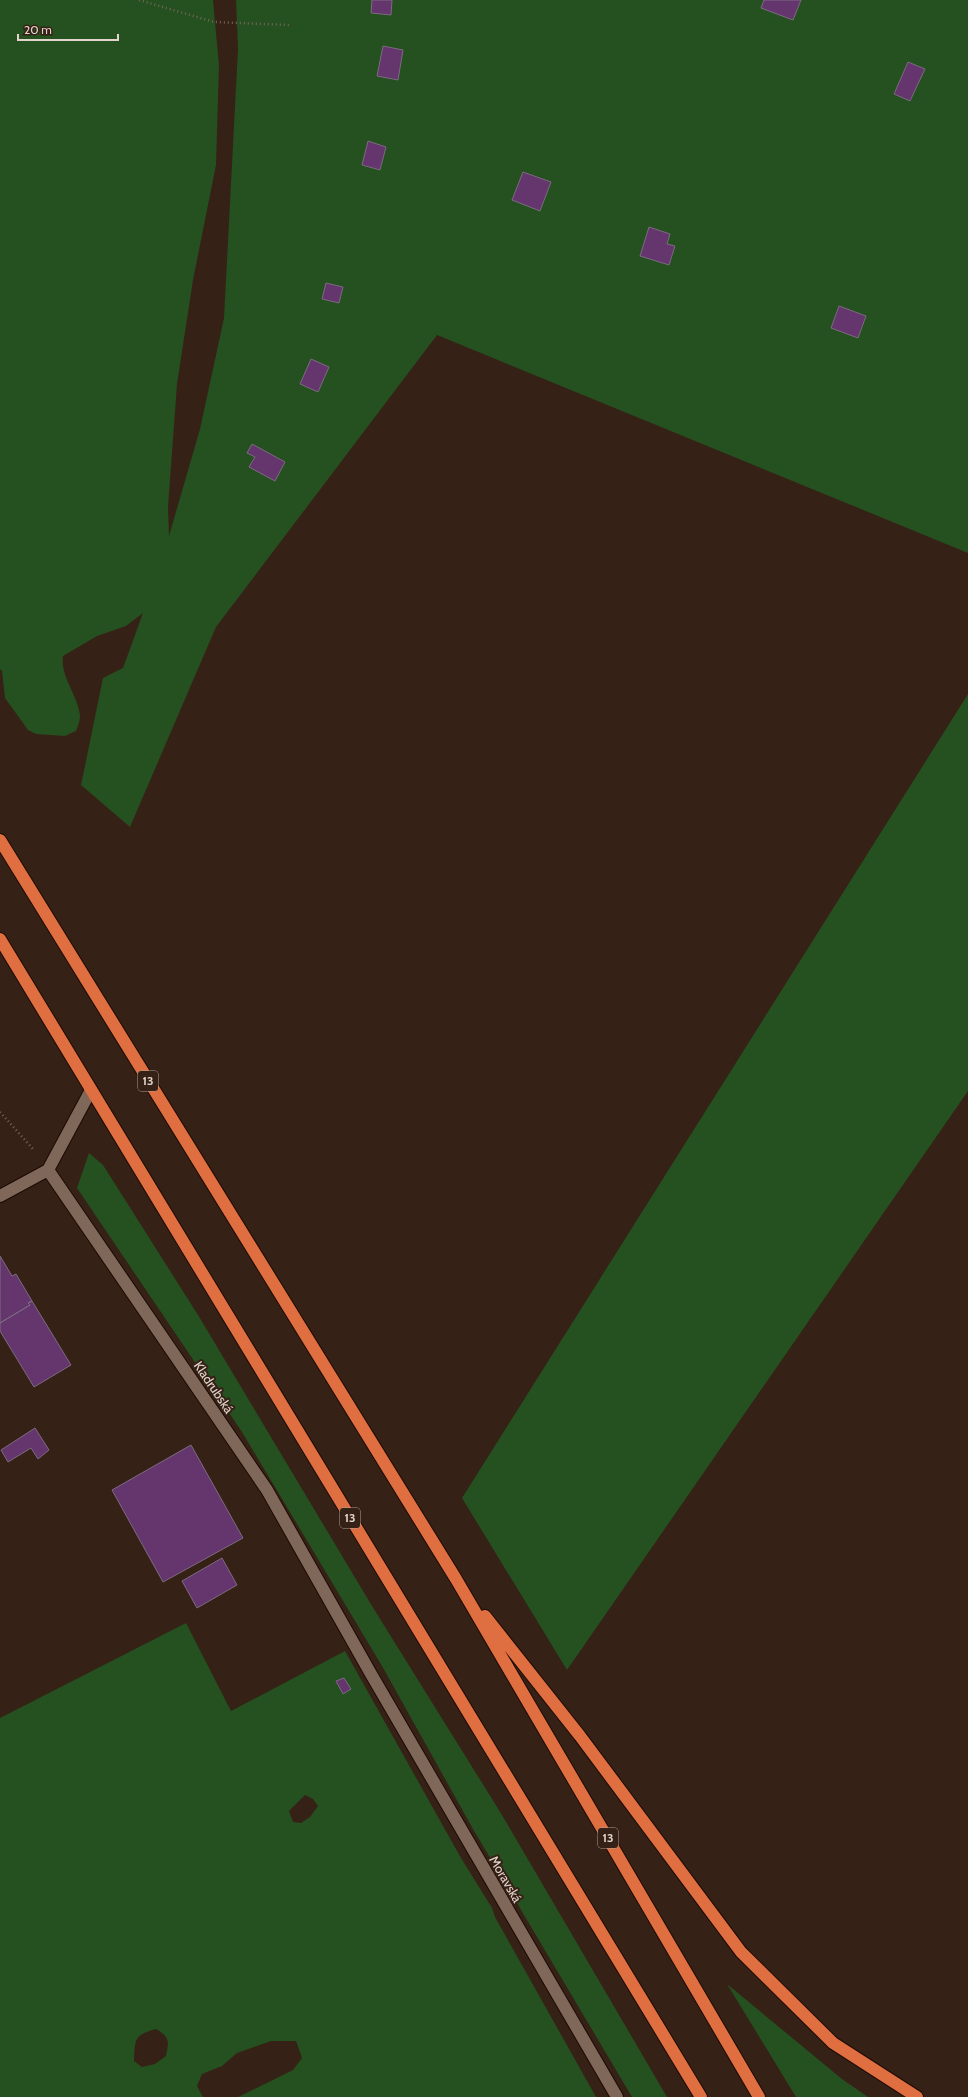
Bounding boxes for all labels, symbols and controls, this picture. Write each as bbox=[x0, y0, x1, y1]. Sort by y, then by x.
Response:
scale bar bbox=[18, 16, 118, 42]
text: 20 m bbox=[24, 22, 52, 37]
road number: 13 bbox=[138, 1071, 158, 1091]
street label: Kladrubská bbox=[191, 1358, 238, 1417]
road number: 13 bbox=[340, 1508, 360, 1528]
road number: 13 bbox=[598, 1828, 618, 1848]
street label: Moravská bbox=[486, 1853, 526, 1906]

